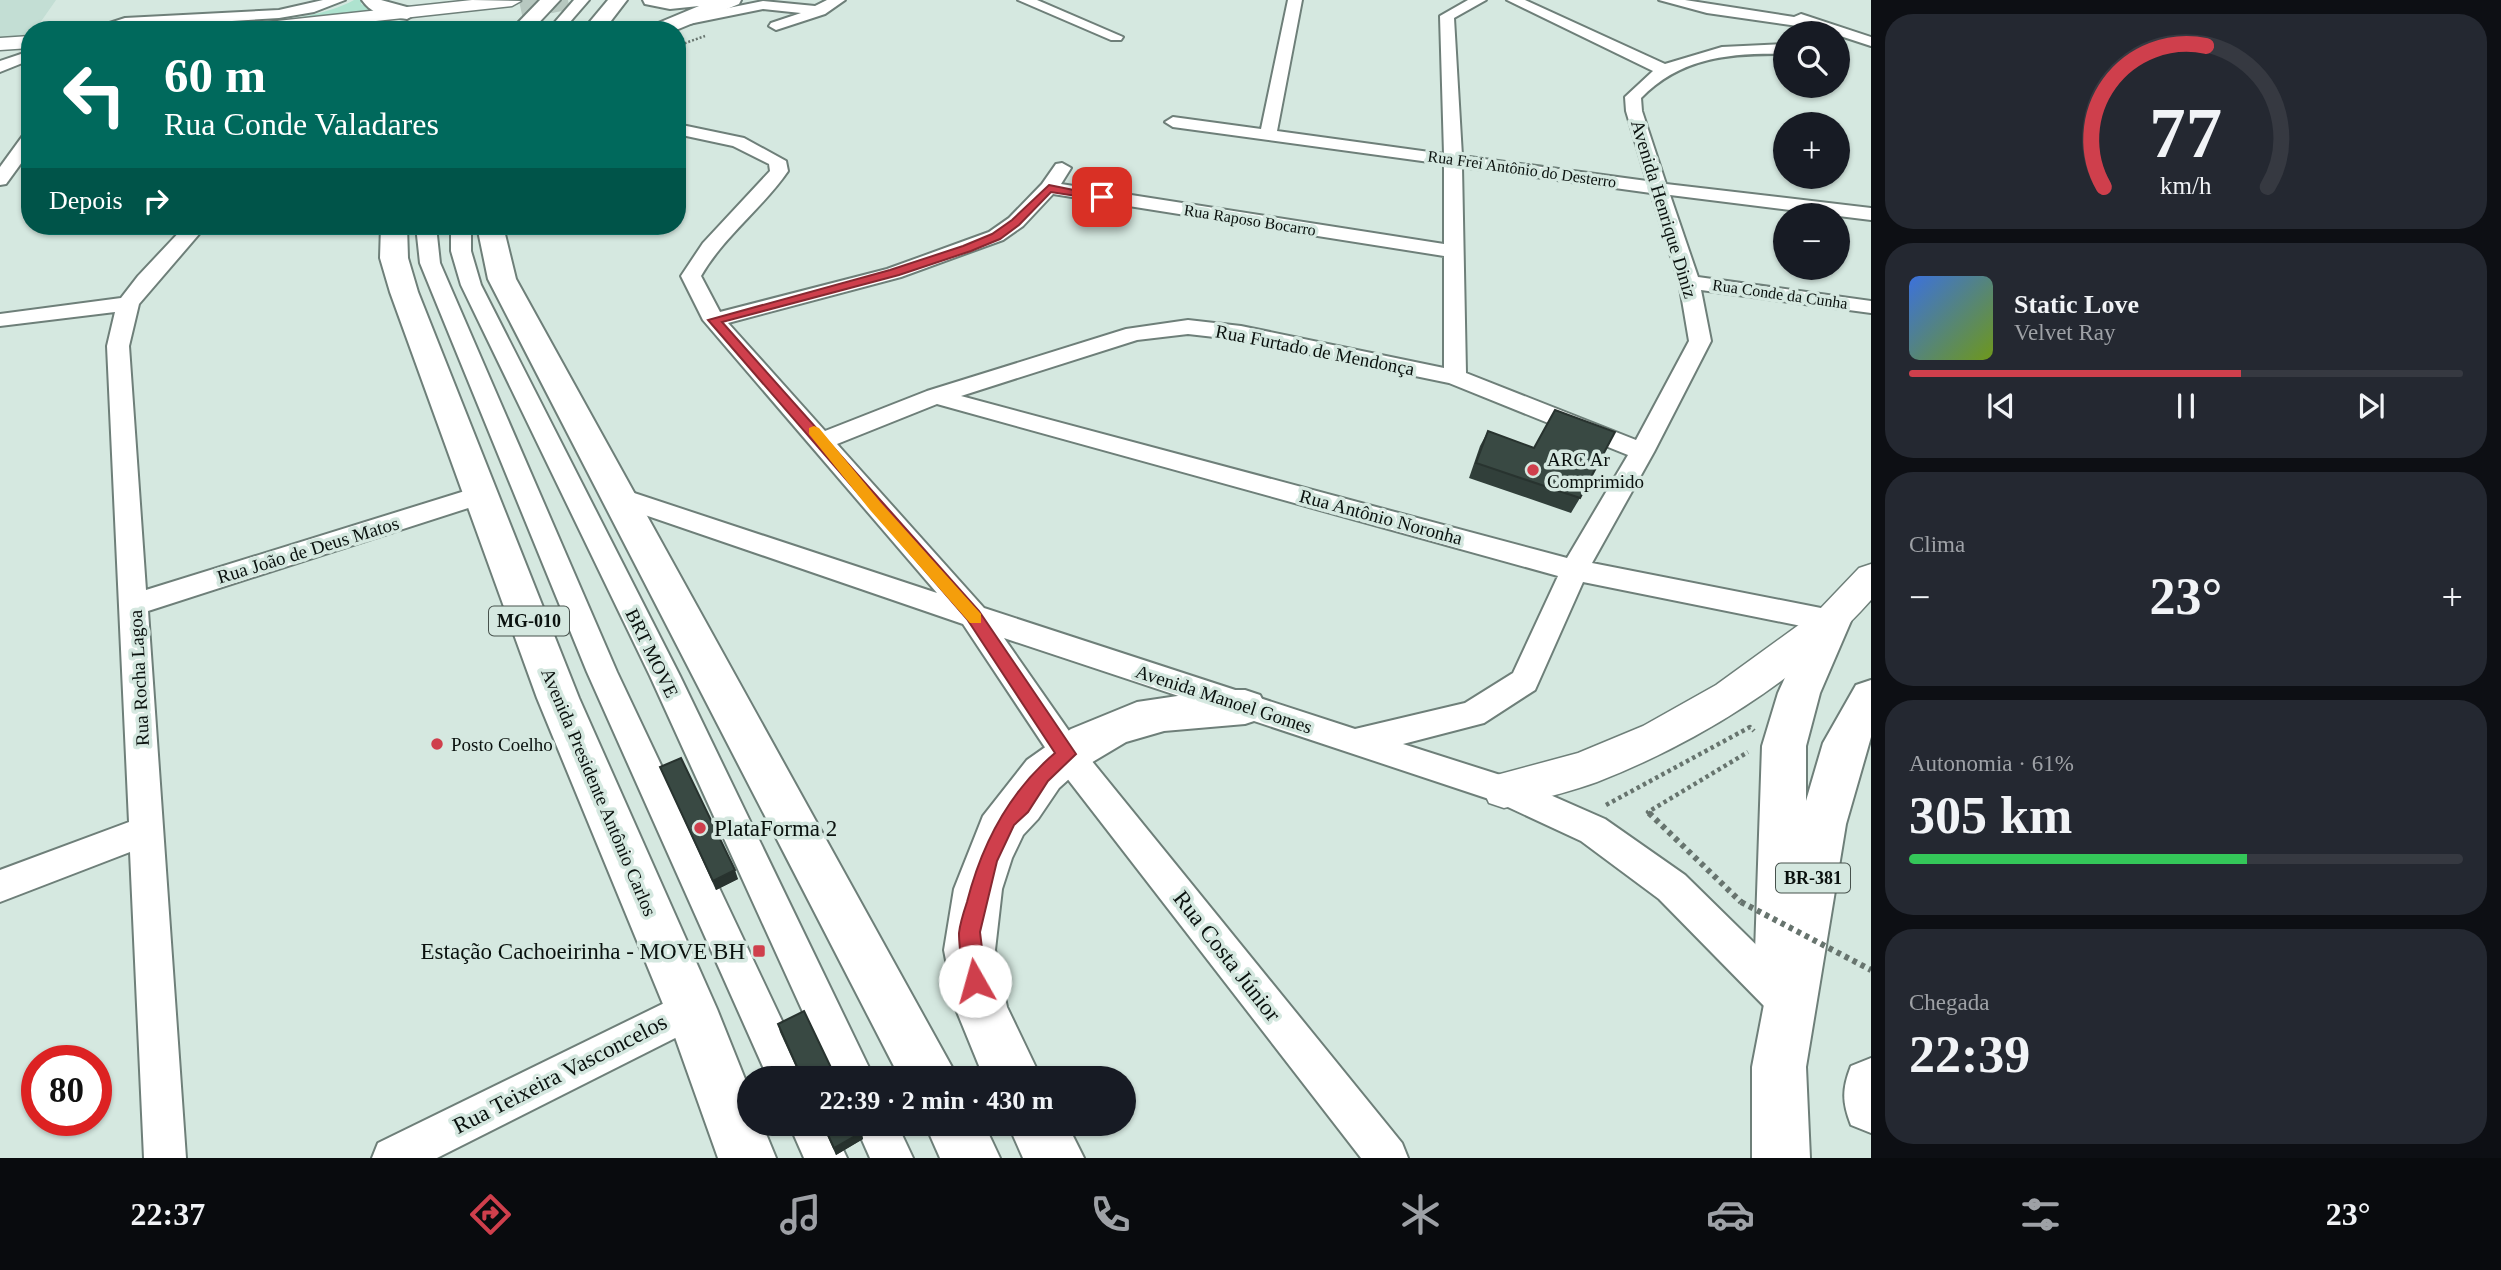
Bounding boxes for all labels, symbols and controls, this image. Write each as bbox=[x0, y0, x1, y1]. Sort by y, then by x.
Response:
map controls bbox=[1773, 21, 1850, 280]
button: search bbox=[1773, 21, 1850, 98]
text: 60 m bbox=[164, 48, 266, 103]
icon: left bbox=[49, 49, 140, 140]
text: 77 bbox=[2150, 93, 2222, 174]
text: Rua Conde Valadares bbox=[164, 106, 439, 142]
button: + bbox=[1773, 112, 1850, 189]
street label: Avenida Henrique Diniz bbox=[1627, 117, 1701, 301]
street label: Rua Frei Antônio do Desterro bbox=[1427, 147, 1617, 191]
pin bbox=[1072, 167, 1132, 227]
text: km/h bbox=[2160, 172, 2212, 199]
icon: arrive bbox=[1083, 178, 1121, 216]
icon: right bbox=[137, 182, 175, 220]
text: Depois bbox=[49, 186, 123, 215]
street label: Rua Raposo Bocarro bbox=[1183, 201, 1317, 240]
button: − bbox=[1773, 203, 1850, 280]
street label: Rua Conde da Cunha bbox=[1711, 276, 1849, 312]
text: Static Love bbox=[2014, 290, 2139, 319]
street label: Rua Furtado de Mendonça bbox=[1214, 320, 1417, 380]
text: Velvet Ray bbox=[2014, 320, 2116, 345]
icon: previous bbox=[1982, 387, 2020, 425]
icon: pause bbox=[2167, 387, 2205, 425]
icon: next bbox=[2352, 387, 2390, 425]
place label: ARC Ar Comprimido bbox=[1547, 449, 1644, 492]
marker: ARC Ar Comprimido bbox=[1525, 462, 1541, 478]
street label: Rua Antônio Noronha bbox=[1297, 485, 1465, 549]
street label: Rua João de Deus Matos bbox=[215, 512, 401, 588]
text: Clima bbox=[1909, 532, 1965, 557]
text: 23° bbox=[2150, 568, 2222, 625]
text: − bbox=[1909, 576, 1930, 618]
text: + bbox=[2442, 576, 2463, 618]
street label: BRT MOVE bbox=[621, 605, 683, 701]
road number: MG-010 bbox=[489, 606, 569, 636]
street label: Rua Rocha Lagoa bbox=[125, 609, 153, 747]
street label: Avenida Manoel Gomes bbox=[1133, 661, 1315, 737]
street label: Avenida Presidente Antônio Carlos bbox=[537, 665, 661, 919]
place label: Posto Coelho bbox=[451, 734, 553, 755]
marker: Posto Coelho bbox=[429, 736, 445, 752]
text: Autonomia · 61% bbox=[1909, 751, 2074, 776]
text: 305 km bbox=[1909, 787, 2072, 844]
place label: PlataForma 2 bbox=[714, 816, 837, 841]
marker: PlataForma 2 bbox=[692, 820, 708, 836]
road number: BR-381 bbox=[1776, 864, 1850, 892]
street label: Rua Costa Júnior bbox=[1168, 886, 1286, 1026]
place label: Estação Cachoeirinha - MOVE BH bbox=[421, 939, 745, 964]
marker: Estação Cachoeirinha - MOVE BH bbox=[751, 943, 767, 959]
position arrow bbox=[938, 944, 1012, 1018]
text: Chegada bbox=[1909, 990, 1989, 1015]
street label: Rua Teixeira Vasconcelos bbox=[449, 1009, 671, 1139]
text: 22:39 bbox=[1909, 1026, 2030, 1083]
speed limit sign: 80 bbox=[21, 1045, 112, 1136]
text: 22:39 · 2 min · 430 m bbox=[820, 1086, 1054, 1115]
icon: directions bbox=[466, 1190, 515, 1239]
icon: music bbox=[776, 1190, 825, 1239]
icon: phone bbox=[1086, 1190, 1135, 1239]
icon: climate bbox=[1396, 1190, 1445, 1239]
icon: car bbox=[1706, 1190, 1755, 1239]
icon: filters bbox=[2016, 1190, 2065, 1239]
text: 22:37 bbox=[130, 1196, 205, 1232]
text: 23° bbox=[2326, 1196, 2370, 1232]

